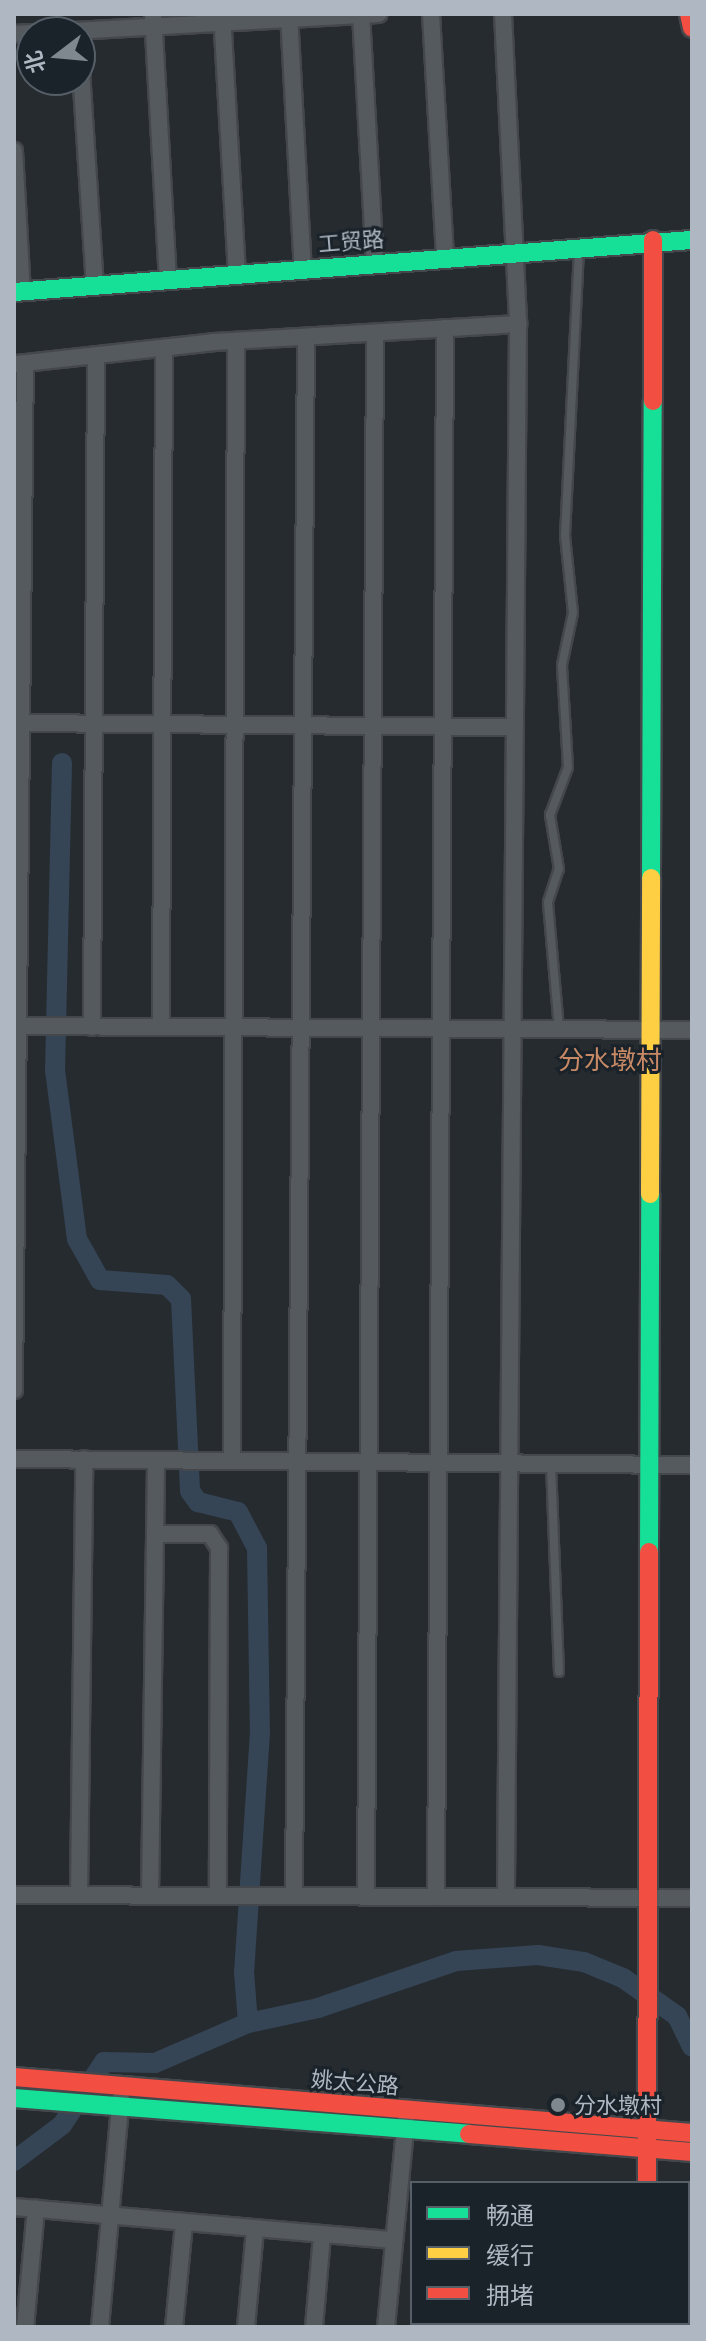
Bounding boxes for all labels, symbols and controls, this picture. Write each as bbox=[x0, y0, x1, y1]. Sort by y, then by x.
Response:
north arrow bbox=[16, 16, 96, 96]
text: 北 bbox=[18, 48, 50, 77]
street label: 工贸路 bbox=[317, 225, 385, 257]
district label: 分水墩村 bbox=[558, 1044, 662, 1076]
street label: 姚太公路 bbox=[310, 2065, 400, 2099]
place label: 分水墩村 bbox=[574, 2092, 662, 2118]
marker: 分水墩村 bbox=[549, 2096, 567, 2114]
legend bbox=[410, 2181, 690, 2325]
text: 畅通 bbox=[486, 2200, 534, 2229]
text: 缓行 bbox=[486, 2240, 534, 2269]
text: 拥堵 bbox=[486, 2280, 534, 2309]

